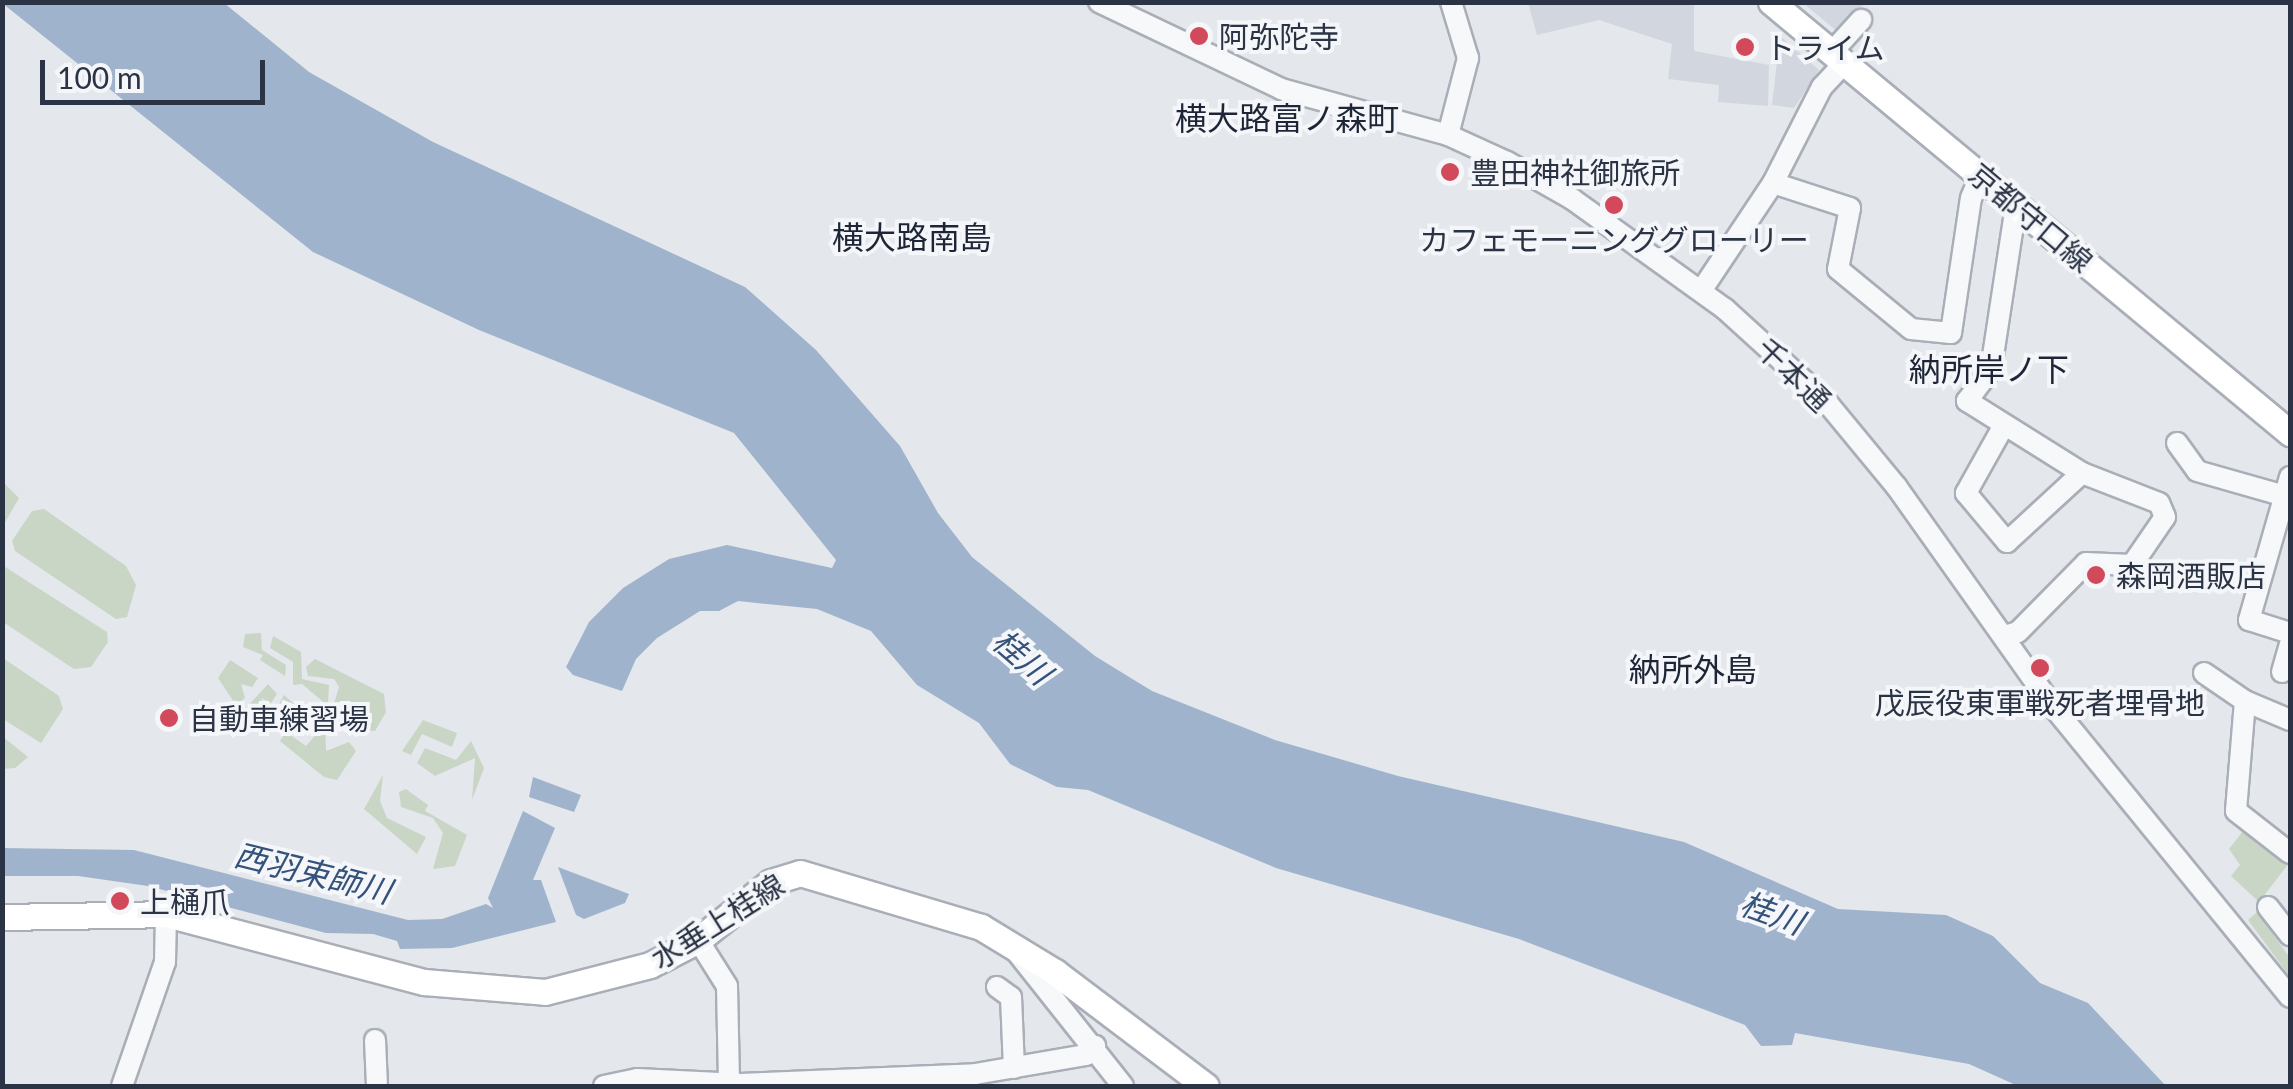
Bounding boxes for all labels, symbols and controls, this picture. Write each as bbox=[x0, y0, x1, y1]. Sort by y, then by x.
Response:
place label: 阿弥陀寺 bbox=[1219, 18, 1339, 54]
marker: 阿弥陀寺 bbox=[1188, 25, 1210, 47]
place label: トライム bbox=[1765, 29, 1885, 65]
marker: トライム bbox=[1734, 36, 1756, 58]
scale bar bbox=[45, 40, 270, 102]
text: 100 m bbox=[57, 59, 142, 95]
district label: 横大路富ノ森町 bbox=[1175, 99, 1399, 137]
place label: 豊田神社御旅所 bbox=[1470, 154, 1680, 190]
street label: 京都守口線 bbox=[1962, 155, 2100, 279]
marker: 豊田神社御旅所 bbox=[1439, 161, 1461, 183]
marker: カフェモーニンググローリー bbox=[1603, 194, 1625, 216]
district label: 横大路南島 bbox=[832, 218, 992, 256]
place label: カフェモーニンググローリー bbox=[1419, 221, 1809, 257]
street label: 千本通 bbox=[1749, 330, 1839, 418]
district label: 納所岸ノ下 bbox=[1909, 350, 2069, 388]
place label: 森岡酒販店 bbox=[2116, 557, 2266, 593]
marker: 森岡酒販店 bbox=[2085, 564, 2107, 586]
water label: 桂川 bbox=[985, 622, 1059, 692]
district label: 納所外島 bbox=[1629, 650, 1757, 688]
marker: 戊辰役東軍戦死者埋骨地 bbox=[2029, 657, 2051, 679]
place label: 戊辰役東軍戦死者埋骨地 bbox=[1875, 684, 2205, 720]
place label: 自動車練習場 bbox=[189, 700, 369, 736]
marker: 自動車練習場 bbox=[158, 707, 180, 729]
water label: 西羽束師川 bbox=[231, 835, 395, 911]
street label: 水垂上桂線 bbox=[644, 866, 790, 976]
place label: 上樋爪 bbox=[140, 883, 230, 919]
water label: 桂川 bbox=[1735, 884, 1809, 942]
marker: 上樋爪 bbox=[109, 890, 131, 912]

